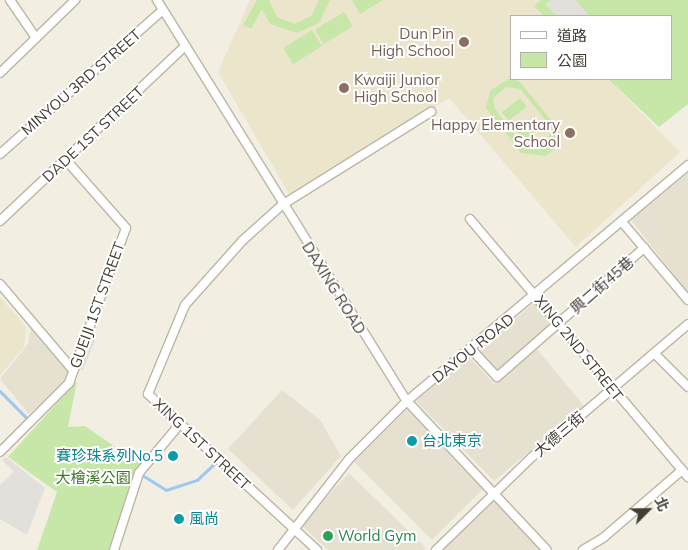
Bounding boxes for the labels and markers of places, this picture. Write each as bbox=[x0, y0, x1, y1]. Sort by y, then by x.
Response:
place label: Dun Pin High School bbox=[371, 24, 454, 59]
marker: Dun Pin High School bbox=[458, 36, 470, 48]
place label: Kwaiji Junior High School bbox=[354, 70, 440, 105]
marker: Kwaiji Junior High School bbox=[338, 82, 350, 94]
place label: Happy Elementary School bbox=[431, 115, 560, 150]
marker: Happy Elementary School bbox=[564, 127, 576, 139]
place label: 台北東京 bbox=[422, 432, 482, 450]
marker: 台北東京 bbox=[406, 435, 418, 447]
place label: 賽珍珠系列No.5 bbox=[56, 447, 163, 465]
marker: 賽珍珠系列No.5 bbox=[167, 450, 179, 462]
place label: 風尚 bbox=[189, 510, 219, 528]
marker: 風尚 bbox=[173, 513, 185, 525]
place label: World Gym bbox=[338, 527, 416, 545]
marker: World Gym bbox=[322, 530, 334, 542]

